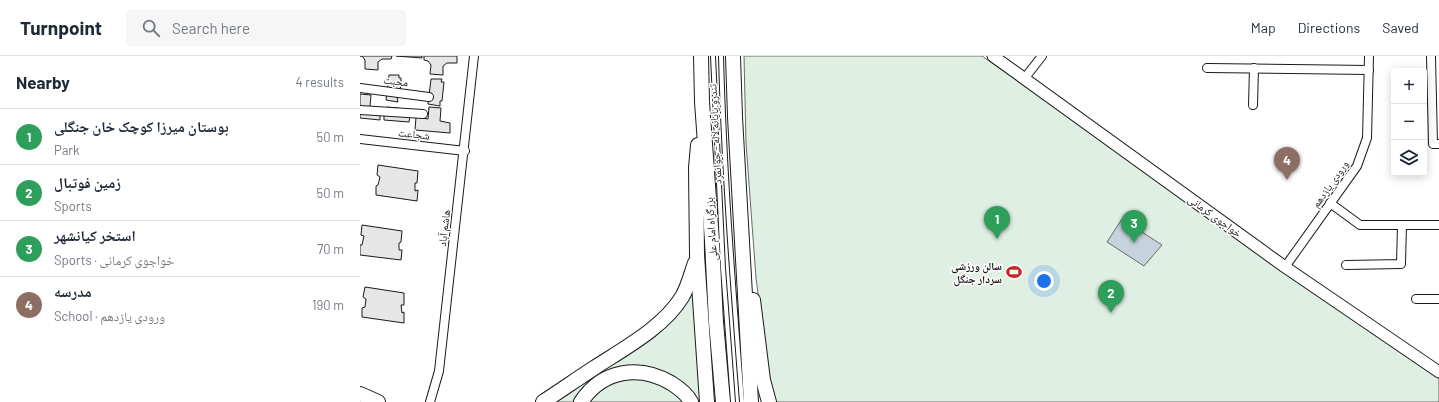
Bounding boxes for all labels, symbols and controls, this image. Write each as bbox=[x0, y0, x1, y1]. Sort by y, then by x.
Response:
search box bbox=[126, 10, 406, 46]
text: Turnpoint bbox=[20, 16, 102, 39]
icon: search bbox=[140, 17, 162, 39]
text: Search here bbox=[172, 19, 250, 37]
text: Map bbox=[1251, 19, 1276, 36]
text: Directions bbox=[1298, 19, 1360, 36]
text: Saved bbox=[1382, 19, 1419, 36]
map controls bbox=[1391, 68, 1427, 176]
button: + bbox=[1391, 68, 1427, 104]
text: Nearby bbox=[16, 72, 70, 92]
street label: محبت bbox=[383, 73, 409, 89]
text: 4 results bbox=[296, 74, 344, 90]
street label: تندرو پایانه لاله - جوانمرد bbox=[705, 83, 725, 184]
button: − bbox=[1391, 104, 1427, 140]
text: بوستان میرزا کوچک خان جنگلی bbox=[54, 117, 229, 135]
street label: شجاعت bbox=[398, 125, 431, 142]
text: 1 bbox=[27, 129, 31, 145]
text: 50 m bbox=[317, 129, 344, 145]
button: layers bbox=[1391, 140, 1427, 176]
text: Park bbox=[54, 142, 80, 158]
pin: 4 bbox=[1274, 147, 1300, 180]
street label: ورودی یازدهم bbox=[1309, 158, 1352, 211]
text: زمین فوتبال bbox=[54, 173, 121, 191]
text: 2 bbox=[25, 185, 33, 201]
text: 50 m bbox=[317, 185, 344, 201]
street label: خواجوی کرمانی bbox=[1185, 192, 1245, 240]
street label: بزرگراه امام علی bbox=[702, 197, 720, 261]
text: Sports bbox=[54, 198, 92, 214]
pin: 1 bbox=[984, 206, 1010, 239]
street label: هاشم آباد bbox=[435, 209, 454, 247]
pin: 3 bbox=[1121, 210, 1147, 243]
text: استخر کیانشهر bbox=[54, 226, 136, 244]
text: 3 bbox=[25, 241, 33, 257]
text: 70 m bbox=[317, 241, 344, 257]
text: Sports · خواجوی کرمانی bbox=[54, 252, 174, 268]
place label: سالن ورزشی سردار جنگل bbox=[951, 259, 1002, 287]
sports icon: سالن ورزشی سردار جنگل bbox=[1005, 263, 1023, 281]
your location bbox=[1034, 271, 1054, 291]
pin: 2 bbox=[1098, 280, 1124, 313]
text: مدرسه bbox=[54, 282, 92, 300]
text: 4 bbox=[25, 297, 33, 313]
text: 190 m bbox=[312, 297, 344, 313]
text: School · ورودی یازدهم bbox=[54, 308, 165, 324]

